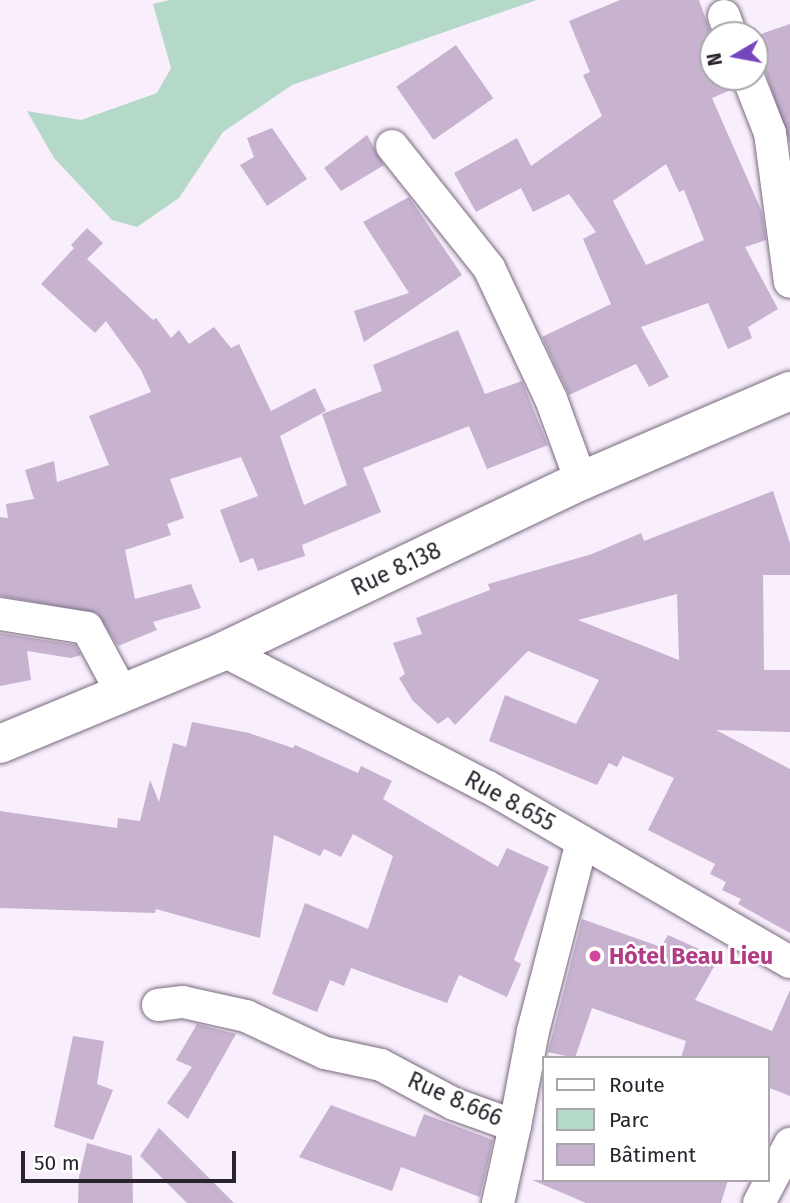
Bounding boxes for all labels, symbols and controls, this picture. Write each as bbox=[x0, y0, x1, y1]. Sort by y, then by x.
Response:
north arrow bbox=[699, 21, 769, 91]
text: N bbox=[702, 51, 727, 68]
street label: Rue 8.138 bbox=[347, 536, 445, 602]
street label: Rue 8.655 bbox=[460, 765, 560, 837]
place label: Hôtel Beau Lieu bbox=[609, 942, 773, 970]
marker: Hôtel Beau Lieu bbox=[587, 948, 603, 964]
legend bbox=[542, 1056, 769, 1182]
street label: Rue 8.666 bbox=[403, 1066, 507, 1132]
text: Route bbox=[609, 1072, 665, 1098]
text: Parc bbox=[609, 1107, 649, 1133]
scale bar bbox=[24, 1136, 240, 1180]
text: Bâtiment bbox=[609, 1142, 696, 1168]
text: 50 m bbox=[34, 1150, 80, 1176]

